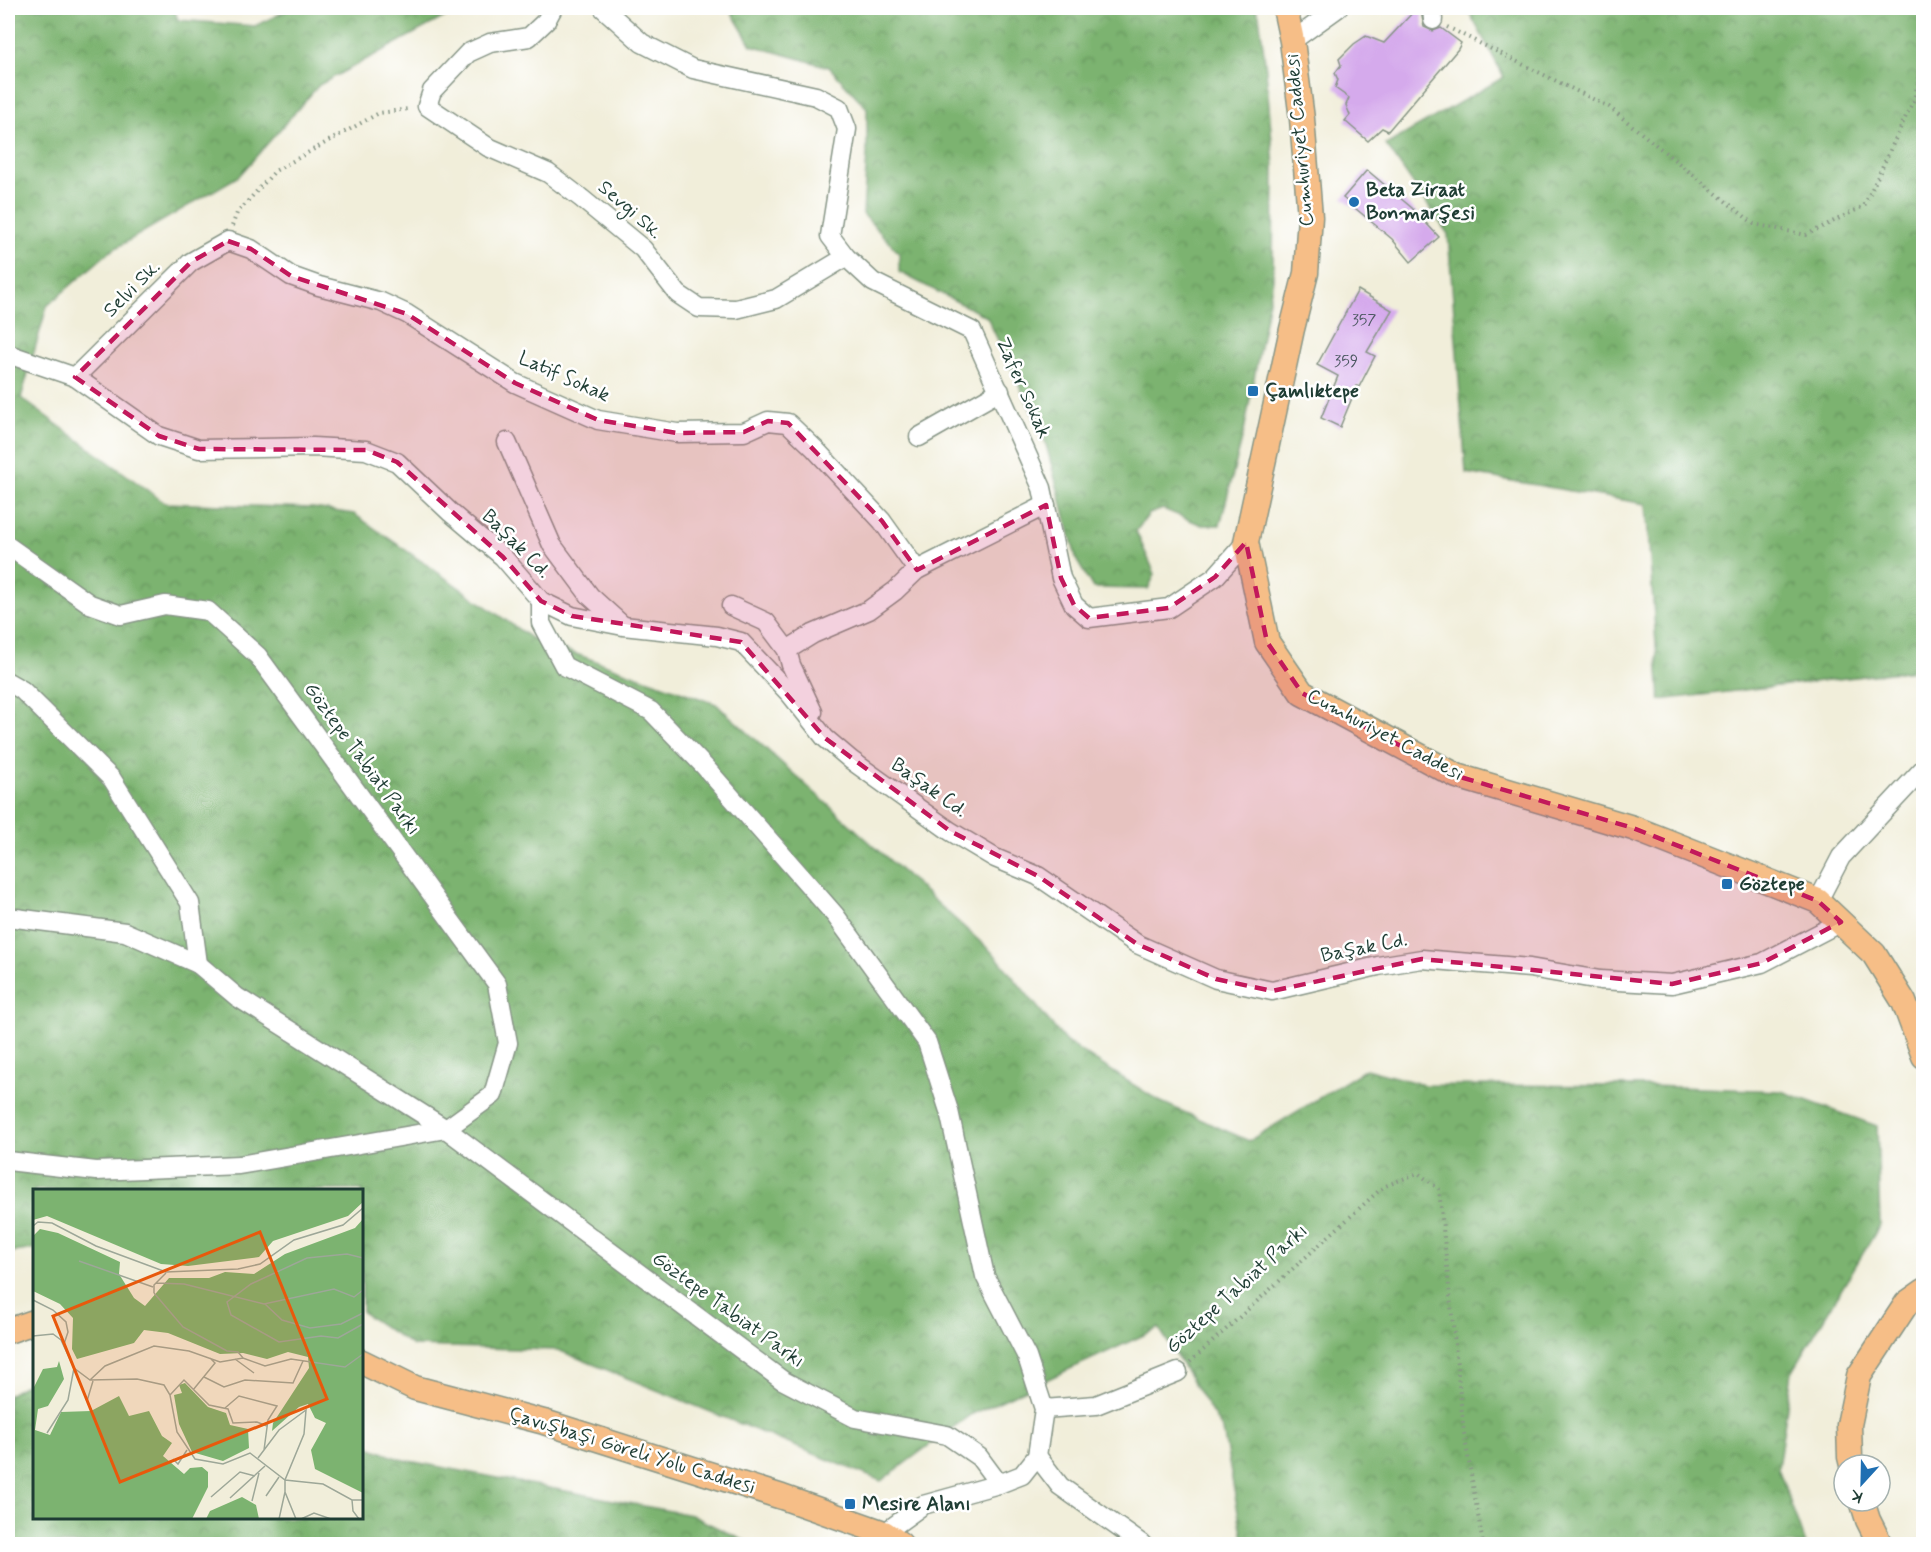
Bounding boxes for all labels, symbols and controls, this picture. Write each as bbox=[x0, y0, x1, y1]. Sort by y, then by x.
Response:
street label: Cumhuriyet Caddesi bbox=[1279, 52, 1321, 228]
street label: Sevgi Sk. bbox=[591, 174, 668, 246]
place label: Beta Ziraat Bonmarşesi bbox=[1366, 177, 1475, 227]
marker: Beta Ziraat Bonmarşesi bbox=[1347, 195, 1361, 209]
street label: Selvi Sk. bbox=[97, 254, 167, 324]
house number: 357 bbox=[1352, 310, 1376, 331]
street label: Zafer Sokak bbox=[989, 333, 1057, 443]
street label: Latif Sokak bbox=[514, 345, 614, 409]
house number: 359 bbox=[1334, 351, 1358, 372]
place label: Çamlıktepe bbox=[1265, 378, 1359, 405]
marker: Çamlıktepe bbox=[1246, 384, 1260, 398]
street label: Başak Cd. bbox=[475, 503, 557, 585]
street label: Göztepe Tabiat Parkı bbox=[297, 677, 427, 841]
street label: Cumhuriyet Caddesi bbox=[1302, 682, 1468, 788]
street label: Başak Cd. bbox=[885, 752, 973, 824]
place label: Göztepe bbox=[1739, 871, 1805, 898]
marker: Göztepe bbox=[1720, 877, 1734, 891]
street label: Başak Cd. bbox=[1318, 926, 1410, 970]
inset map bbox=[33, 1189, 363, 1519]
street label: Göztepe Tabiat Parkı bbox=[1160, 1218, 1314, 1360]
street label: Göztepe Tabiat Parkı bbox=[646, 1245, 810, 1375]
street label: Çavuşbaşı Göreli Yolu Caddesi bbox=[505, 1401, 759, 1501]
north arrow bbox=[1832, 1453, 1892, 1513]
text: K bbox=[1847, 1483, 1866, 1507]
place label: Mesire Alanı bbox=[862, 1491, 971, 1518]
marker: Mesire Alanı bbox=[843, 1497, 857, 1511]

